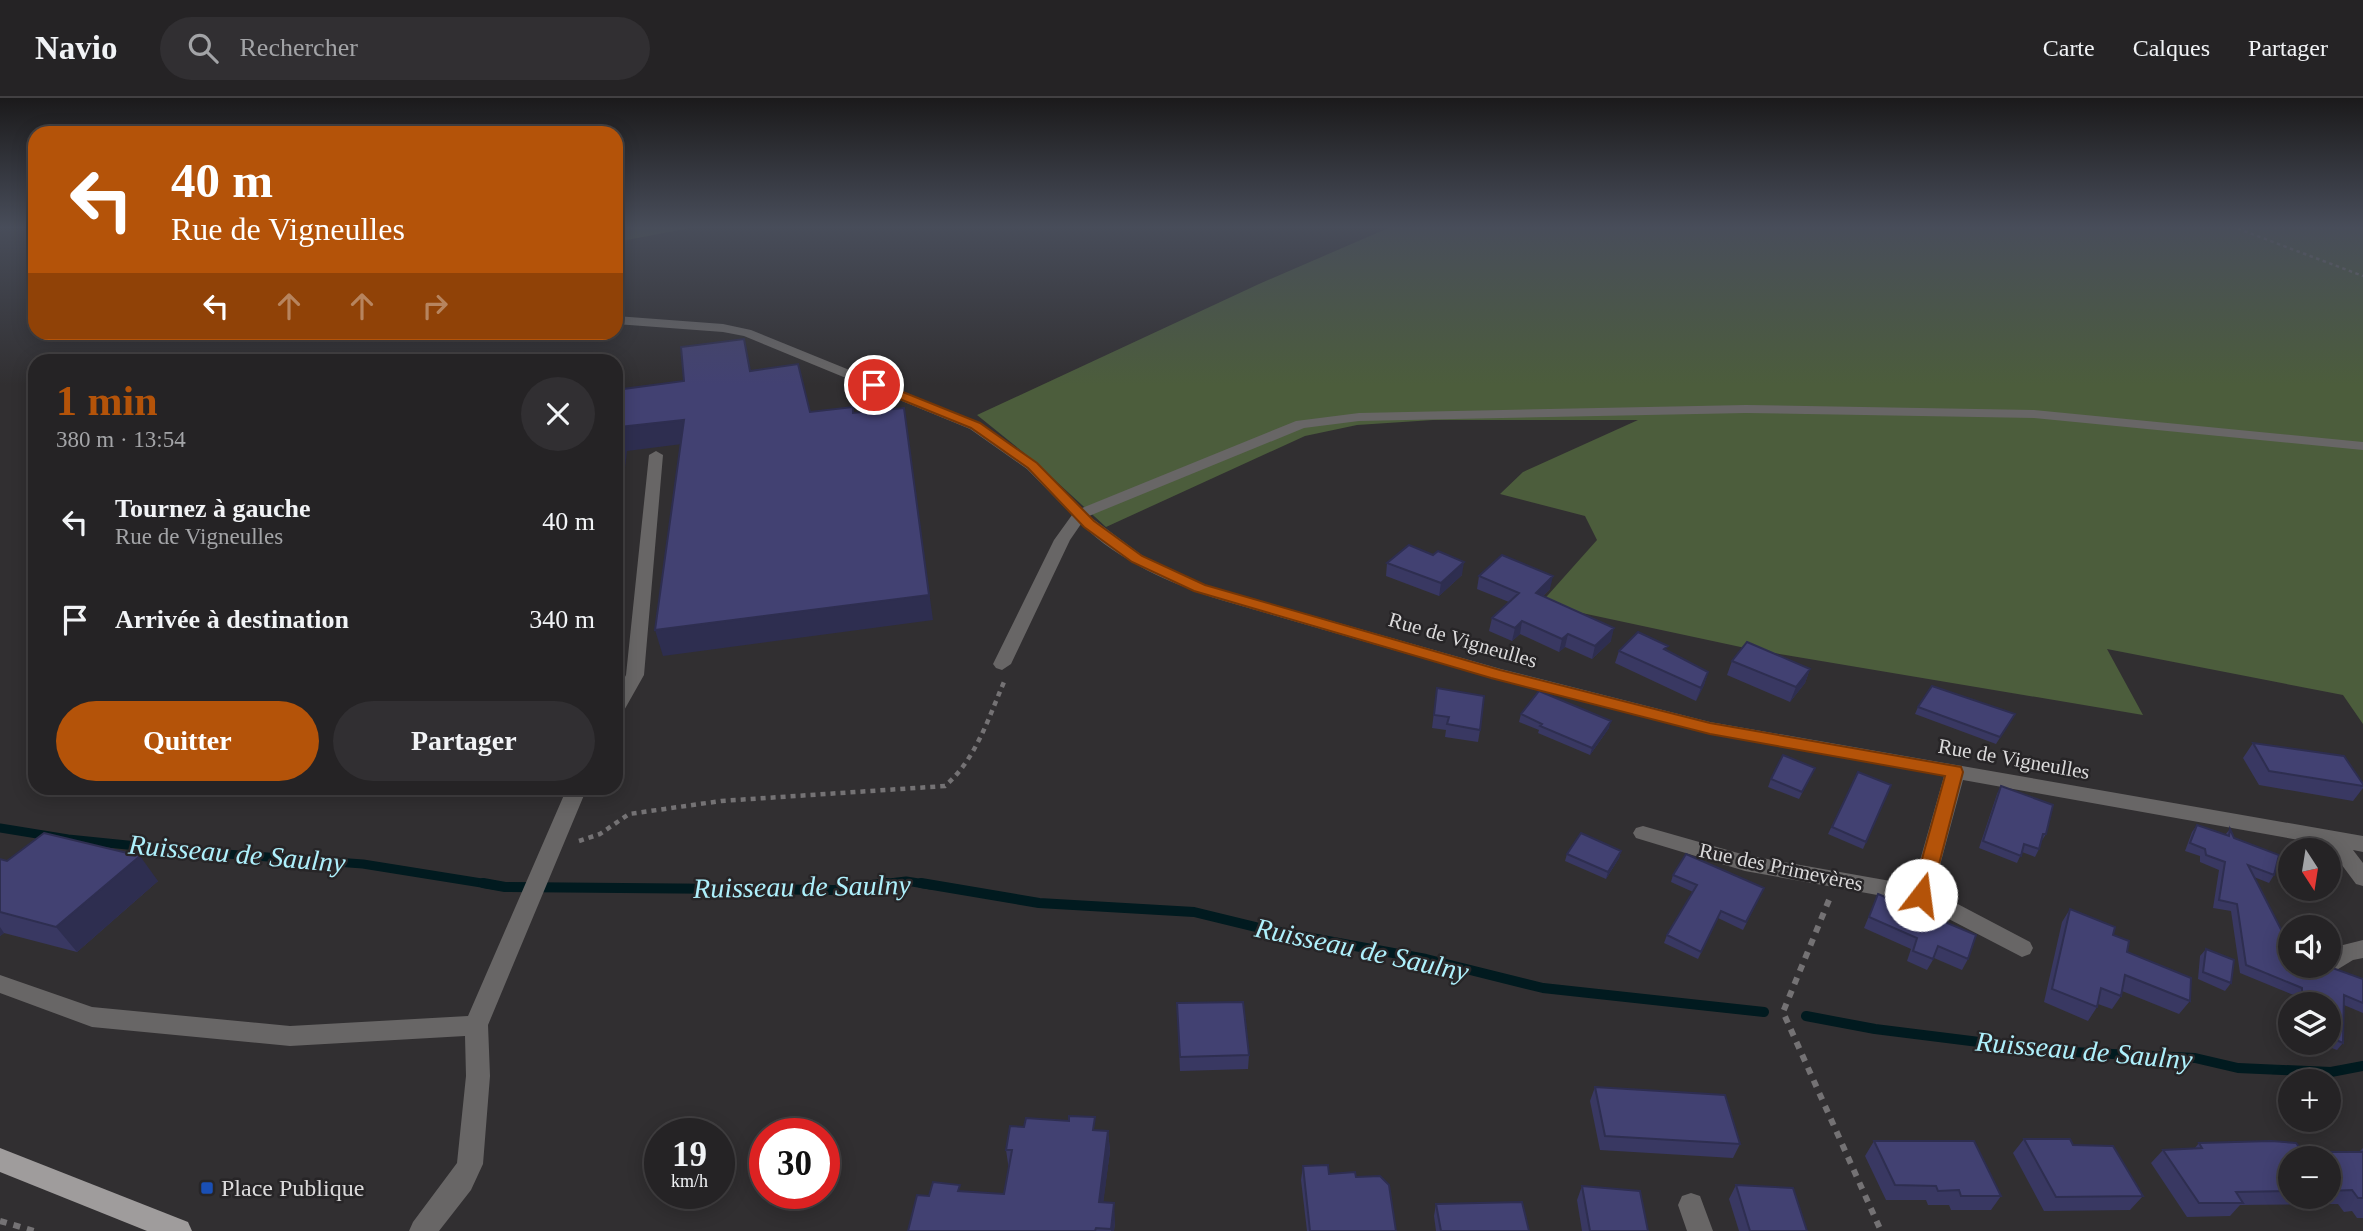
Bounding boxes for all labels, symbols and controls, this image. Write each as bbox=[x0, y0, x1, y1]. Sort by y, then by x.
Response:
search box bbox=[160, 17, 650, 80]
icon: search bbox=[184, 29, 222, 67]
text: Navio bbox=[35, 30, 118, 66]
text: Rechercher bbox=[240, 33, 358, 62]
text: Carte bbox=[2043, 35, 2095, 61]
text: Calques bbox=[2133, 35, 2210, 61]
text: Partager bbox=[2248, 35, 2328, 61]
text: 40 m bbox=[171, 153, 273, 208]
icon: left bbox=[56, 154, 147, 245]
text: Rue de Vigneulles bbox=[171, 211, 405, 247]
icon: left bbox=[197, 287, 235, 325]
icon: ahead bbox=[270, 287, 308, 325]
icon: ahead bbox=[343, 287, 381, 325]
icon: right bbox=[416, 287, 454, 325]
pin bbox=[844, 355, 904, 415]
icon: arrive bbox=[855, 366, 893, 404]
button: close bbox=[521, 377, 595, 451]
text: 1 min bbox=[56, 378, 158, 424]
text: 380 m · 13:54 bbox=[56, 427, 186, 452]
text: Tournez à gauche bbox=[115, 494, 311, 523]
icon: left bbox=[56, 503, 94, 541]
text: 40 m bbox=[542, 507, 595, 536]
text: Rue de Vigneulles bbox=[115, 524, 283, 549]
icon: arrive bbox=[56, 601, 94, 639]
text: Arrivée à destination bbox=[115, 605, 349, 634]
text: 340 m bbox=[529, 605, 595, 634]
street label: Rue de Vigneulles bbox=[1386, 607, 1540, 673]
button: Quitter bbox=[56, 701, 319, 781]
button: Partager bbox=[333, 701, 595, 781]
street label: Rue de Vigneulles bbox=[1936, 734, 2092, 784]
water label: Ruisseau de Saulny bbox=[126, 828, 347, 878]
street label: Rue des Primevères bbox=[1697, 838, 1865, 896]
north arrow bbox=[2278, 838, 2342, 901]
map controls bbox=[2278, 838, 2341, 1209]
position arrow bbox=[1884, 858, 1958, 932]
water label: Ruisseau de Saulny bbox=[692, 869, 912, 904]
water label: Ruisseau de Saulny bbox=[1251, 911, 1472, 987]
button: sound bbox=[2278, 915, 2341, 978]
button: layers bbox=[2278, 992, 2341, 1055]
water label: Ruisseau de Saulny bbox=[1973, 1025, 2194, 1075]
button: + bbox=[2278, 1069, 2341, 1132]
speed limit sign: 30 bbox=[749, 1118, 840, 1209]
text: 19 bbox=[672, 1135, 707, 1174]
button: − bbox=[2278, 1146, 2341, 1209]
text: km/h bbox=[671, 1171, 708, 1191]
place label: Place Publique bbox=[221, 1175, 364, 1201]
marker: Place Publique bbox=[199, 1180, 215, 1196]

